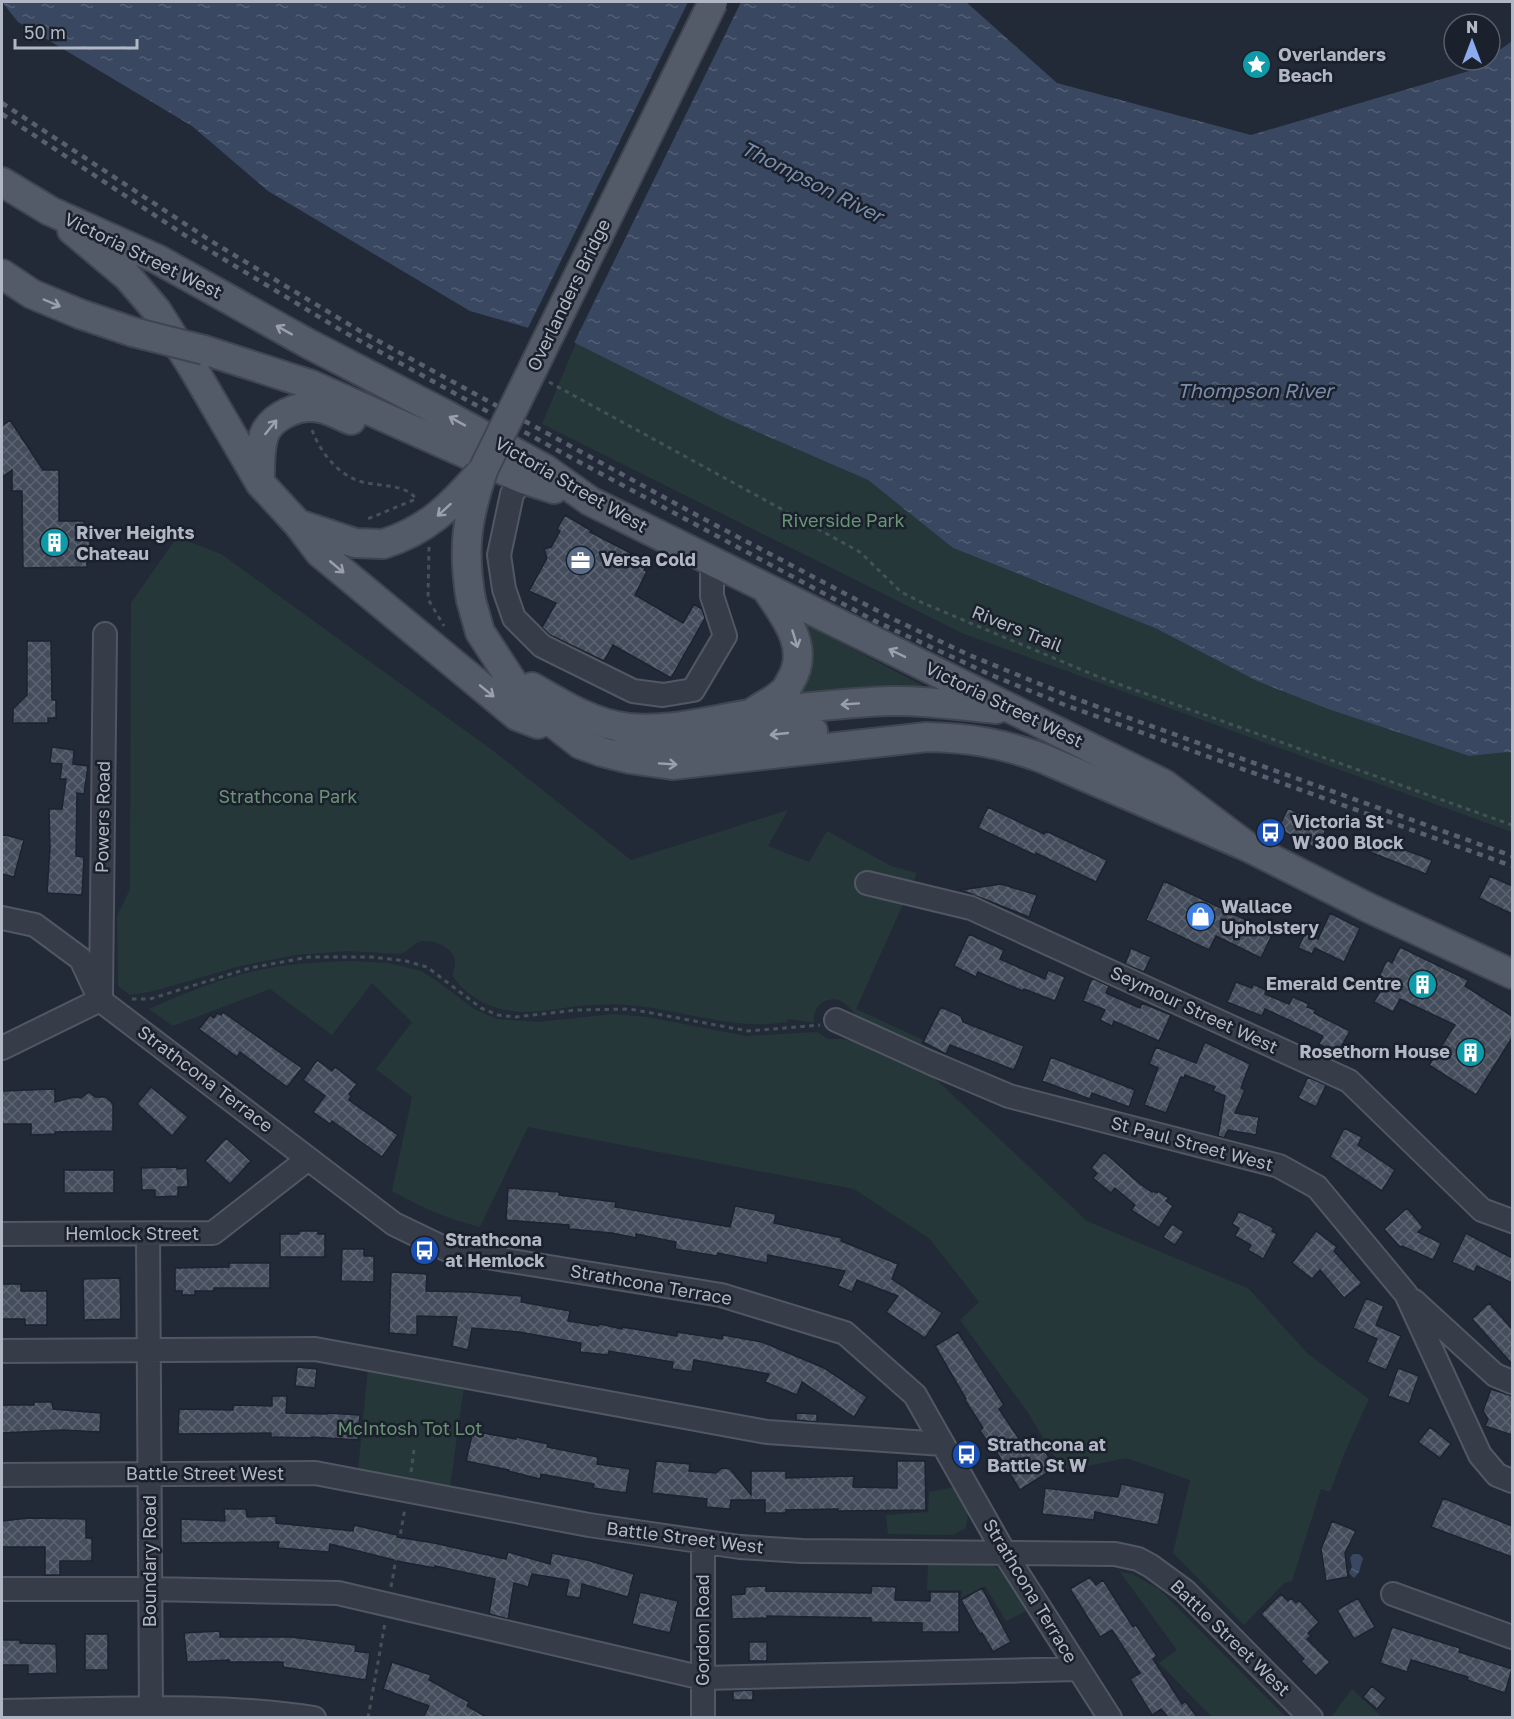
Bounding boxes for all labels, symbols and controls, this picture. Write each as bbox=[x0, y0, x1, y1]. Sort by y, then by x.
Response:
scale bar bbox=[15, 12, 136, 50]
north arrow bbox=[1442, 12, 1502, 72]
text: N bbox=[1466, 17, 1478, 37]
text: 50 m bbox=[24, 21, 66, 43]
place label: Overlanders Beach bbox=[1278, 43, 1386, 86]
place icon: Overlanders Beach bbox=[1241, 49, 1273, 81]
water label: Thompson River bbox=[738, 135, 890, 229]
street label: Victoria Street West bbox=[61, 207, 226, 303]
street label: Overlanders Bridge bbox=[522, 215, 614, 374]
one-way arrow bbox=[43, 298, 61, 309]
one-way arrow bbox=[276, 324, 293, 336]
water label: Thompson River bbox=[1177, 378, 1336, 402]
one-way arrow bbox=[449, 415, 466, 427]
one-way arrow bbox=[264, 420, 278, 435]
street label: Victoria Street West bbox=[491, 431, 652, 537]
one-way arrow bbox=[437, 503, 452, 517]
park label: Riverside Park bbox=[781, 509, 905, 531]
place label: River Heights Chateau bbox=[76, 521, 195, 564]
building icon: River Heights Chateau bbox=[39, 527, 71, 559]
office icon: Versa Cold bbox=[564, 544, 596, 576]
place label: Versa Cold bbox=[601, 548, 696, 570]
one-way arrow bbox=[329, 560, 344, 574]
street label: Rivers Trail bbox=[969, 600, 1066, 656]
one-way arrow bbox=[790, 629, 801, 648]
one-way arrow bbox=[888, 646, 906, 658]
street label: Victoria Street West bbox=[922, 656, 1087, 752]
one-way arrow bbox=[479, 685, 495, 698]
one-way arrow bbox=[841, 699, 861, 710]
one-way arrow bbox=[770, 729, 790, 740]
one-way arrow bbox=[657, 758, 677, 769]
street label: Powers Road bbox=[90, 761, 114, 873]
park label: Strathcona Park bbox=[219, 785, 357, 807]
place label: Victoria St W 300 Block bbox=[1292, 810, 1404, 853]
bus stop icon: Victoria St W 300 Block bbox=[1255, 816, 1287, 848]
place label: Wallace Upholstery bbox=[1221, 895, 1319, 938]
shop icon: Wallace Upholstery bbox=[1184, 901, 1216, 933]
street label: Seymour Street West bbox=[1107, 961, 1282, 1058]
building icon: Emerald Centre bbox=[1406, 968, 1438, 1000]
place label: Emerald Centre bbox=[1266, 972, 1401, 994]
street label: Strathcona Terrace bbox=[133, 1020, 278, 1136]
building icon: Rosethorn House bbox=[1455, 1036, 1487, 1068]
place label: Rosethorn House bbox=[1299, 1040, 1450, 1062]
street label: St Paul Street West bbox=[1109, 1111, 1276, 1175]
street label: Hemlock Street bbox=[65, 1222, 199, 1244]
place label: Strathcona at Hemlock bbox=[445, 1228, 545, 1271]
bus stop icon: Strathcona at Hemlock bbox=[408, 1234, 440, 1266]
street label: Strathcona Terrace bbox=[568, 1259, 734, 1309]
park label: McIntosh Tot Lot bbox=[337, 1417, 483, 1439]
place label: Strathcona at Battle St W bbox=[987, 1433, 1106, 1476]
bus stop icon: Strathcona at Battle St W bbox=[950, 1439, 982, 1471]
street label: Battle Street West bbox=[126, 1462, 284, 1484]
street label: Boundary Road bbox=[138, 1495, 160, 1627]
street label: Strathcona Terrace bbox=[979, 1514, 1083, 1666]
street label: Battle Street West bbox=[605, 1516, 765, 1558]
street label: Gordon Road bbox=[691, 1574, 713, 1686]
street label: Battle Street West bbox=[1166, 1574, 1295, 1700]

